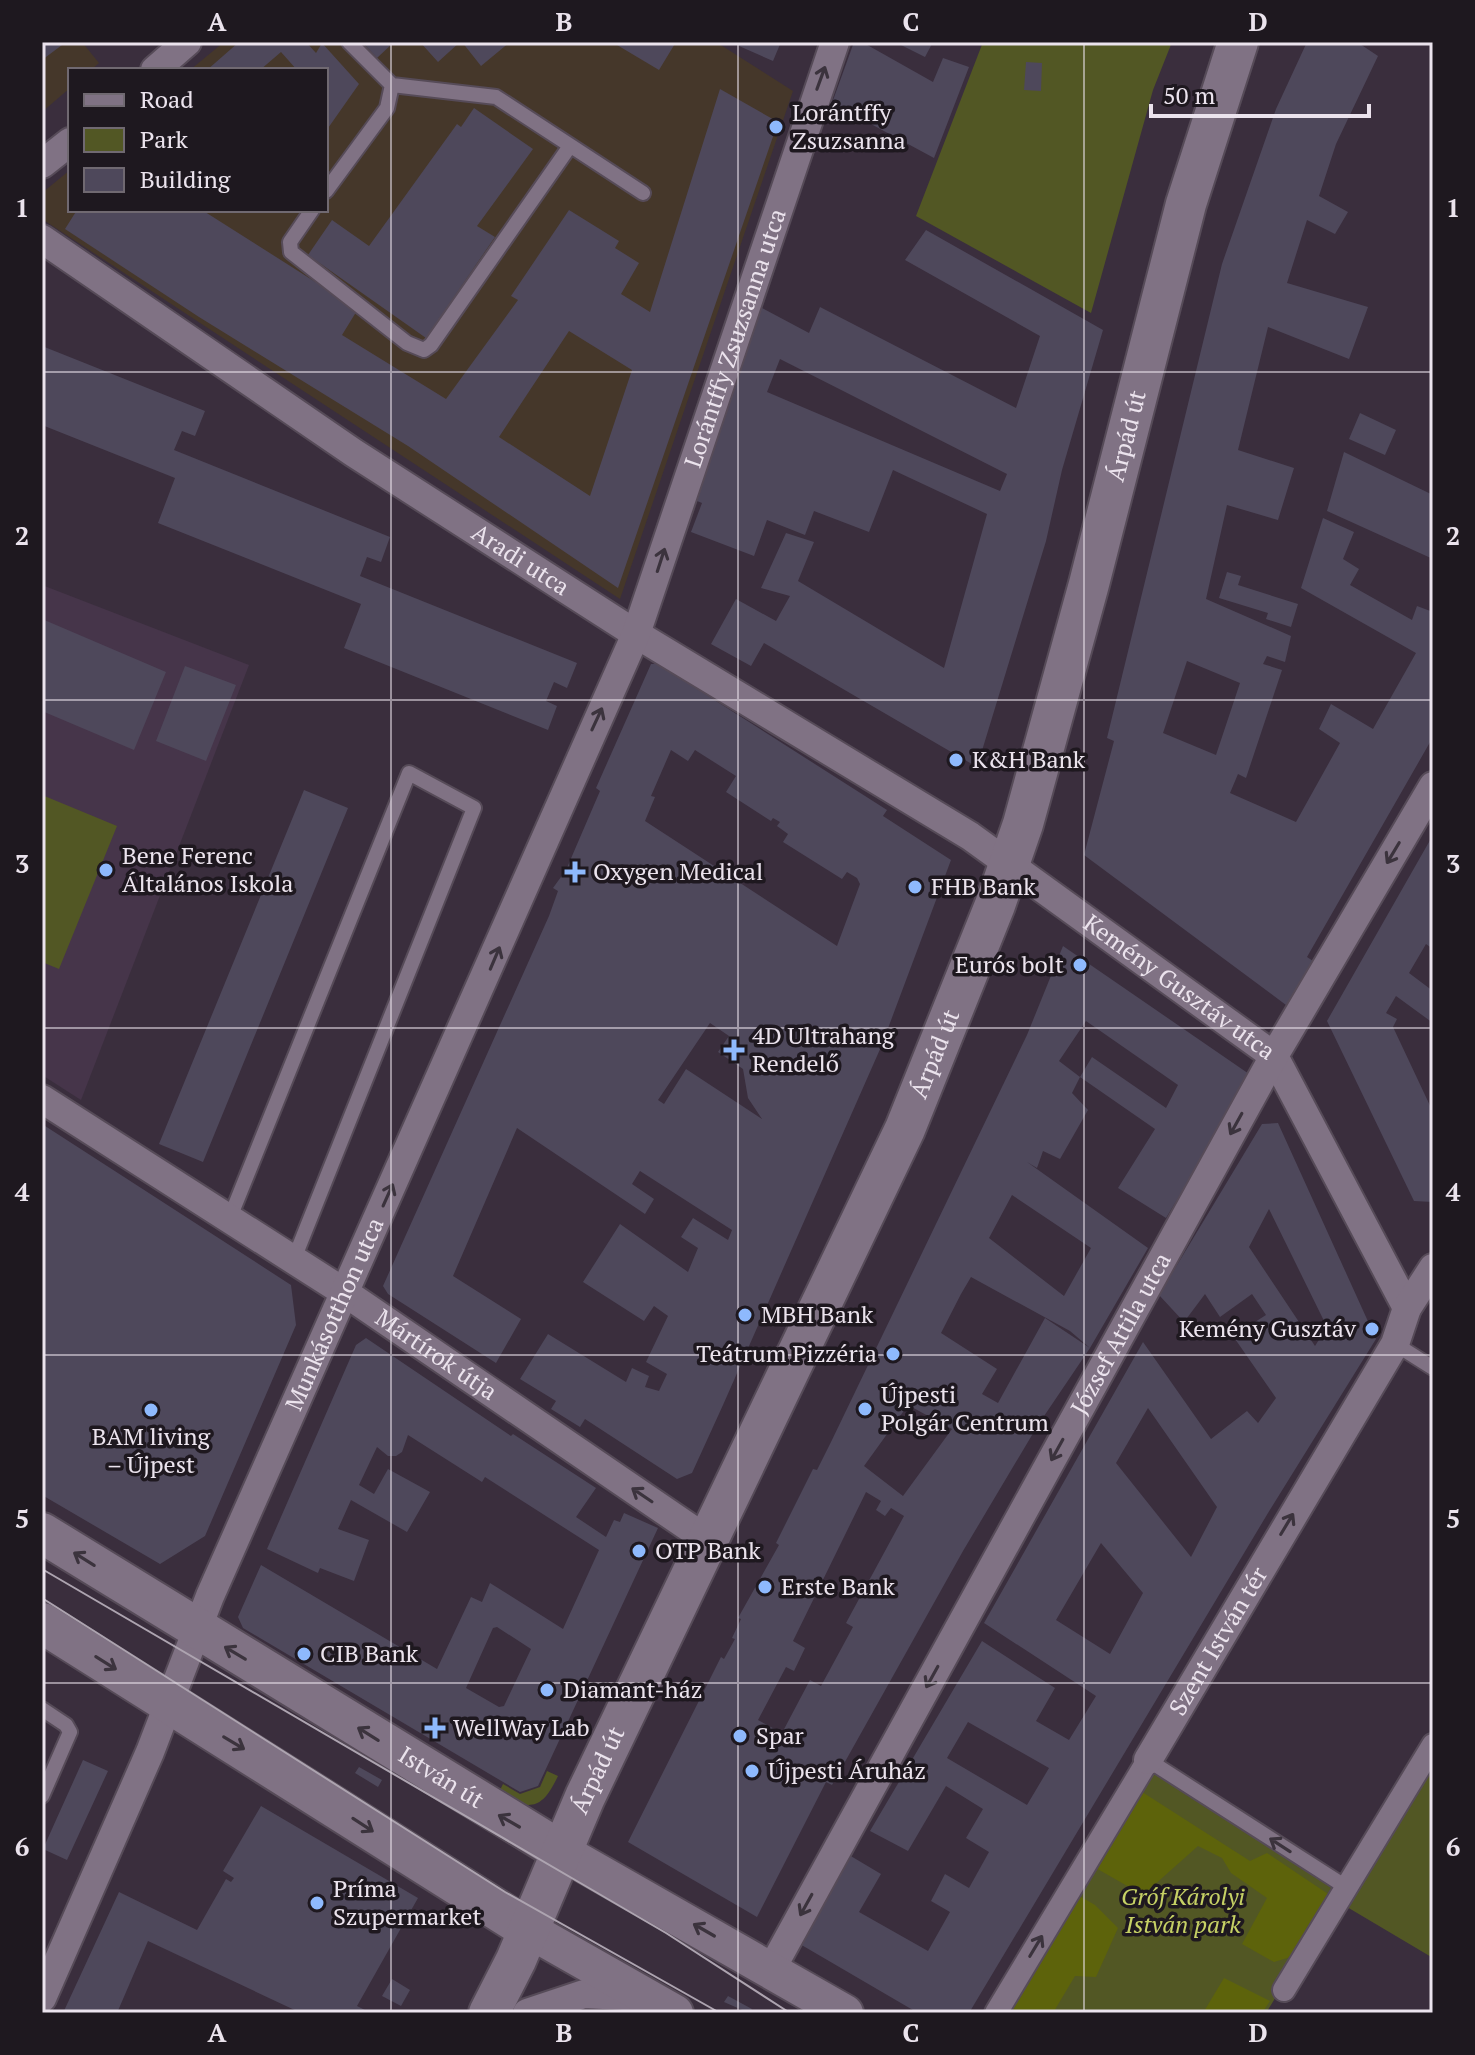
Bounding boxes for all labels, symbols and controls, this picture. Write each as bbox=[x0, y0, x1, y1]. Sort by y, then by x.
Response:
text: A bbox=[208, 4, 227, 38]
text: B bbox=[556, 4, 572, 38]
text: C bbox=[903, 4, 919, 38]
text: D bbox=[1248, 4, 1268, 38]
one-way arrow bbox=[815, 66, 830, 91]
legend bbox=[68, 68, 328, 212]
scale bar bbox=[1151, 68, 1369, 118]
text: 50 m bbox=[1163, 79, 1215, 111]
text: Road bbox=[140, 83, 194, 115]
place label: Lorántffy Zsuzsanna bbox=[792, 96, 906, 156]
marker: Lorántffy Zsuzsanna bbox=[767, 118, 785, 136]
text: Park bbox=[140, 123, 189, 155]
text: Building bbox=[140, 163, 231, 195]
text: 1 bbox=[15, 190, 29, 224]
text: 1 bbox=[1446, 190, 1460, 224]
street label: Lorántffy Zsuzsanna utca bbox=[676, 204, 793, 471]
street label: Árpád út bbox=[1099, 386, 1153, 485]
street label: Aradi utca bbox=[466, 516, 576, 602]
text: 2 bbox=[15, 518, 29, 552]
text: 2 bbox=[1446, 518, 1460, 552]
one-way arrow bbox=[654, 548, 669, 573]
one-way arrow bbox=[590, 707, 605, 731]
place label: K&H Bank bbox=[972, 743, 1086, 775]
marker: K&H Bank bbox=[947, 751, 965, 769]
place label: Bene Ferenc Általános Iskola bbox=[122, 839, 293, 899]
one-way arrow bbox=[1385, 841, 1401, 864]
text: 3 bbox=[15, 846, 29, 880]
text: 3 bbox=[1446, 846, 1460, 880]
place label: Oxygen Medical bbox=[593, 855, 763, 887]
marker: Bene Ferenc Általános Iskola bbox=[97, 861, 115, 879]
marker: Oxygen Medical bbox=[564, 861, 586, 883]
place label: FHB Bank bbox=[931, 870, 1036, 902]
marker: FHB Bank bbox=[906, 878, 924, 896]
street label: Kemény Gusztáv utca bbox=[1078, 907, 1282, 1067]
one-way arrow bbox=[488, 946, 503, 971]
place label: Eurós bolt bbox=[955, 948, 1064, 980]
marker: Eurós bolt bbox=[1071, 956, 1089, 974]
street label: Árpád út bbox=[902, 1004, 966, 1103]
place label: 4D Ultrahang Rendelő bbox=[752, 1019, 895, 1079]
marker: 4D Ultrahang Rendelő bbox=[723, 1039, 745, 1061]
one-way arrow bbox=[1228, 1112, 1244, 1135]
text: 4 bbox=[15, 1174, 30, 1208]
text: 4 bbox=[1446, 1174, 1461, 1208]
one-way arrow bbox=[381, 1183, 396, 1207]
street label: Munkásotthon utca bbox=[277, 1212, 391, 1415]
street label: József Attila utca bbox=[1063, 1246, 1178, 1420]
place label: MBH Bank bbox=[761, 1298, 874, 1330]
street label: Mártírok útja bbox=[370, 1301, 504, 1407]
marker: MBH Bank bbox=[736, 1306, 754, 1324]
place label: Kemény Gusztáv bbox=[1179, 1312, 1357, 1344]
marker: Kemény Gusztáv bbox=[1363, 1320, 1381, 1338]
place label: Teátrum Pizzéria bbox=[696, 1337, 877, 1369]
marker: Teátrum Pizzéria bbox=[884, 1345, 902, 1363]
place label: Újpesti Polgár Centrum bbox=[881, 1378, 1049, 1438]
marker: Újpesti Polgár Centrum bbox=[856, 1400, 874, 1418]
marker: BAM living – Újpest bbox=[142, 1401, 160, 1419]
place label: BAM living – Újpest bbox=[92, 1420, 211, 1480]
one-way arrow bbox=[1049, 1437, 1064, 1461]
one-way arrow bbox=[632, 1487, 654, 1503]
text: 5 bbox=[15, 1501, 29, 1535]
text: 5 bbox=[1446, 1501, 1460, 1535]
one-way arrow bbox=[1279, 1513, 1295, 1536]
place label: OTP Bank bbox=[655, 1534, 761, 1566]
marker: OTP Bank bbox=[630, 1542, 648, 1560]
one-way arrow bbox=[73, 1551, 96, 1567]
street label: Szent István tér bbox=[1161, 1560, 1275, 1721]
place label: Erste Bank bbox=[781, 1570, 896, 1602]
marker: Erste Bank bbox=[756, 1578, 774, 1596]
place label: CIB Bank bbox=[320, 1637, 419, 1669]
one-way arrow bbox=[224, 1644, 247, 1660]
marker: CIB Bank bbox=[295, 1645, 313, 1663]
one-way arrow bbox=[94, 1655, 116, 1672]
one-way arrow bbox=[923, 1665, 939, 1689]
place label: Diamant-ház bbox=[563, 1673, 703, 1705]
marker: Diamant-ház bbox=[538, 1681, 556, 1699]
place label: WellWay Lab bbox=[453, 1711, 590, 1743]
marker: WellWay Lab bbox=[424, 1717, 446, 1739]
place label: Spar bbox=[756, 1719, 805, 1751]
street label: Árpád út bbox=[563, 1721, 631, 1819]
one-way arrow bbox=[357, 1726, 380, 1742]
marker: Spar bbox=[731, 1727, 749, 1745]
one-way arrow bbox=[222, 1735, 245, 1751]
street label: István út bbox=[393, 1738, 490, 1815]
place label: Újpesti Áruház bbox=[768, 1754, 926, 1786]
marker: Újpesti Áruház bbox=[743, 1762, 761, 1780]
one-way arrow bbox=[498, 1813, 521, 1829]
one-way arrow bbox=[352, 1817, 374, 1833]
text: 6 bbox=[15, 1829, 29, 1863]
text: 6 bbox=[1446, 1829, 1460, 1863]
one-way arrow bbox=[1269, 1836, 1292, 1852]
place label: Príma Szupermarket bbox=[333, 1872, 481, 1932]
park label: Gróf Károlyi István park bbox=[1121, 1880, 1245, 1940]
one-way arrow bbox=[798, 1893, 814, 1917]
marker: Príma Szupermarket bbox=[308, 1894, 326, 1912]
one-way arrow bbox=[693, 1922, 716, 1938]
one-way arrow bbox=[1028, 1935, 1044, 1958]
text: A bbox=[208, 2015, 227, 2049]
text: B bbox=[556, 2015, 572, 2049]
text: C bbox=[903, 2015, 919, 2049]
text: D bbox=[1248, 2015, 1268, 2049]

